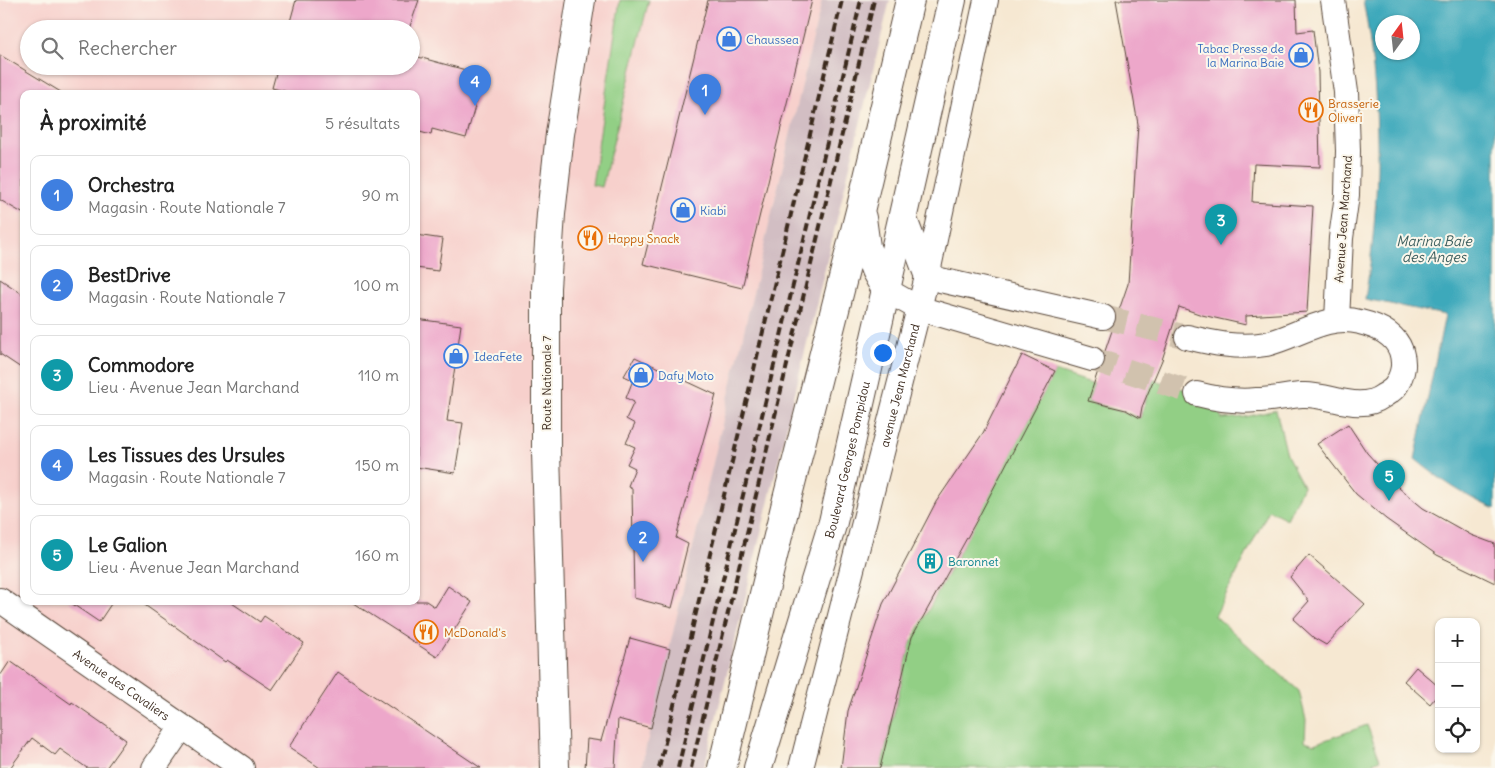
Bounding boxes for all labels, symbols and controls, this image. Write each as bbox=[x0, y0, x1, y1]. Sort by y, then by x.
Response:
north arrow bbox=[1375, 15, 1420, 60]
search box bbox=[20, 20, 420, 75]
shop icon: Chaussea bbox=[716, 26, 742, 52]
place label: Chaussea bbox=[746, 32, 799, 47]
icon: search bbox=[38, 34, 66, 62]
text: Rechercher bbox=[78, 36, 177, 60]
place label: Tabac Presse de la Marina Baie bbox=[1197, 41, 1284, 70]
shop icon: Tabac Presse de la Marina Baie bbox=[1288, 42, 1314, 68]
pin: 4 bbox=[459, 65, 491, 106]
pin: 1 bbox=[689, 74, 721, 115]
place label: Brasserie Oliveri bbox=[1328, 96, 1379, 125]
restaurant icon: Brasserie Oliveri bbox=[1298, 97, 1324, 123]
text: À proximité bbox=[40, 109, 147, 136]
text: 5 résultats bbox=[325, 113, 400, 133]
street label: Avenue Jean Marchand bbox=[1331, 155, 1355, 283]
text: Orchestra bbox=[88, 173, 175, 197]
text: 1 bbox=[54, 185, 60, 205]
text: 90 m bbox=[361, 185, 399, 205]
text: Magasin · Route Nationale 7 bbox=[88, 197, 286, 217]
shop icon: Kiabi bbox=[670, 197, 696, 223]
place label: Kiabi bbox=[700, 203, 726, 218]
pin: 3 bbox=[1205, 204, 1237, 245]
restaurant icon: Happy Snack bbox=[577, 225, 603, 251]
place label: Happy Snack bbox=[608, 231, 679, 246]
water label: Marina Baie des Anges bbox=[1396, 232, 1473, 266]
text: BestDrive bbox=[88, 263, 171, 287]
text: 2 bbox=[53, 275, 61, 295]
text: 100 m bbox=[354, 275, 399, 295]
text: Magasin · Route Nationale 7 bbox=[88, 287, 286, 307]
street label: avenue Jean Marchand bbox=[876, 322, 922, 449]
street label: Route Nationale 7 bbox=[539, 336, 554, 430]
your location bbox=[870, 340, 896, 366]
shop icon: IdeaFete bbox=[443, 343, 469, 369]
place label: IdeaFete bbox=[474, 349, 522, 364]
text: Commodore bbox=[88, 353, 194, 377]
shop icon: Dafy Moto bbox=[628, 362, 654, 388]
text: 3 bbox=[52, 365, 62, 385]
text: 110 m bbox=[358, 365, 399, 385]
place label: Dafy Moto bbox=[658, 368, 714, 383]
text: Lieu · Avenue Jean Marchand bbox=[88, 377, 299, 397]
street label: Boulevard Georges Pompidou bbox=[821, 380, 872, 540]
text: Les Tissues des Ursules bbox=[88, 443, 285, 467]
text: 4 bbox=[52, 455, 62, 475]
text: 150 m bbox=[355, 455, 399, 475]
pin: 5 bbox=[1373, 460, 1405, 501]
text: Magasin · Route Nationale 7 bbox=[88, 467, 286, 487]
pin: 2 bbox=[627, 521, 659, 562]
text: Le Galion bbox=[88, 533, 167, 557]
text: 5 bbox=[52, 545, 62, 565]
text: 160 m bbox=[355, 545, 399, 565]
building icon: Baronnet bbox=[917, 548, 943, 574]
place label: Baronnet bbox=[948, 554, 999, 569]
text: Lieu · Avenue Jean Marchand bbox=[88, 557, 299, 577]
map controls bbox=[1435, 618, 1480, 753]
button: + bbox=[1435, 618, 1480, 663]
restaurant icon: McDonald's bbox=[413, 619, 439, 645]
place label: McDonald's bbox=[444, 625, 506, 640]
street label: Avenue des Cavaliers bbox=[70, 646, 173, 723]
button: − bbox=[1435, 663, 1480, 708]
button: locate bbox=[1435, 708, 1480, 753]

